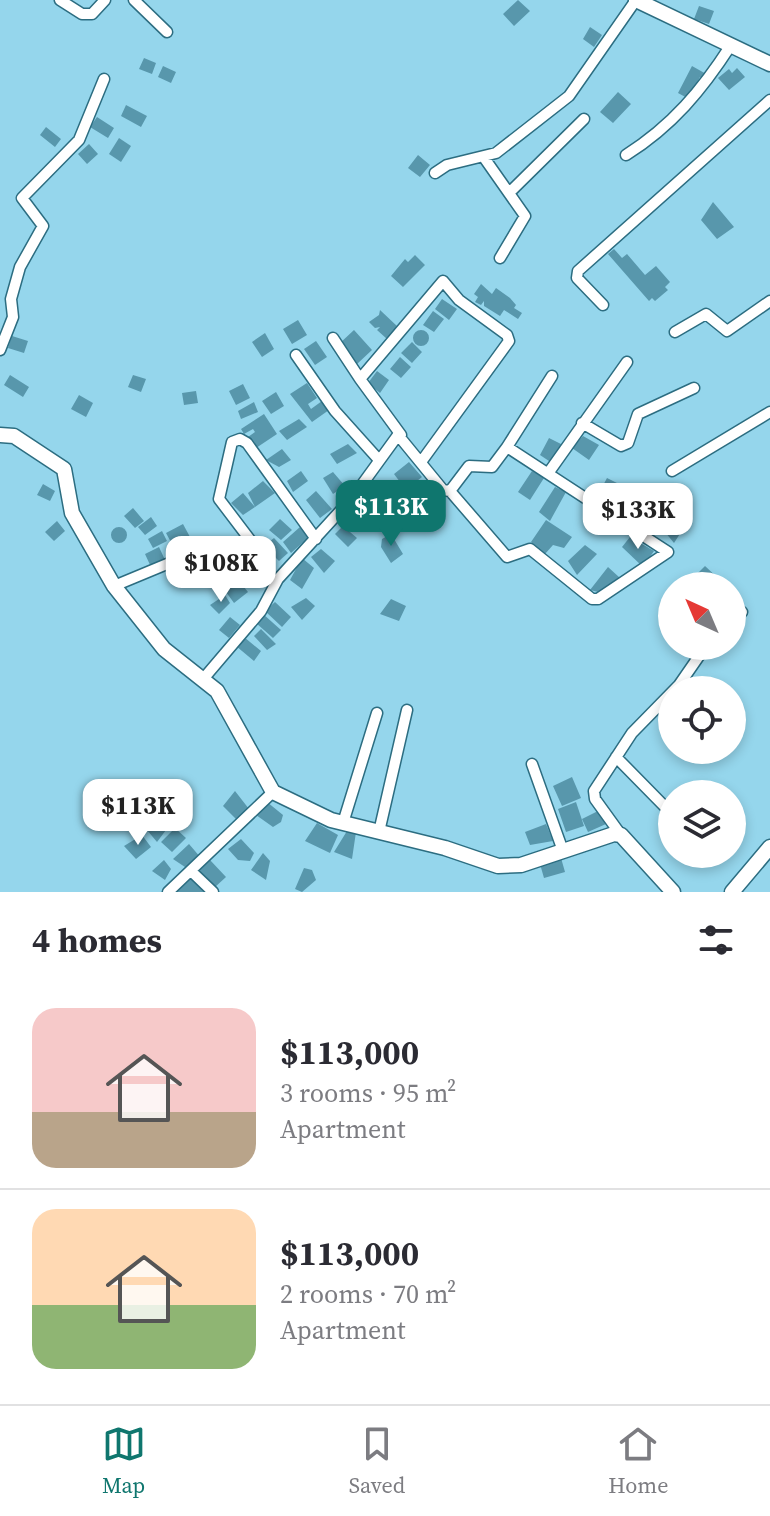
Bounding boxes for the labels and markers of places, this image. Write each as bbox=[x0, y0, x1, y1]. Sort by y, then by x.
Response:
pin: $113K bbox=[335, 480, 447, 548]
pin: $133K bbox=[582, 483, 694, 551]
pin: $108K bbox=[165, 536, 277, 604]
pin: $113K bbox=[82, 779, 194, 847]

